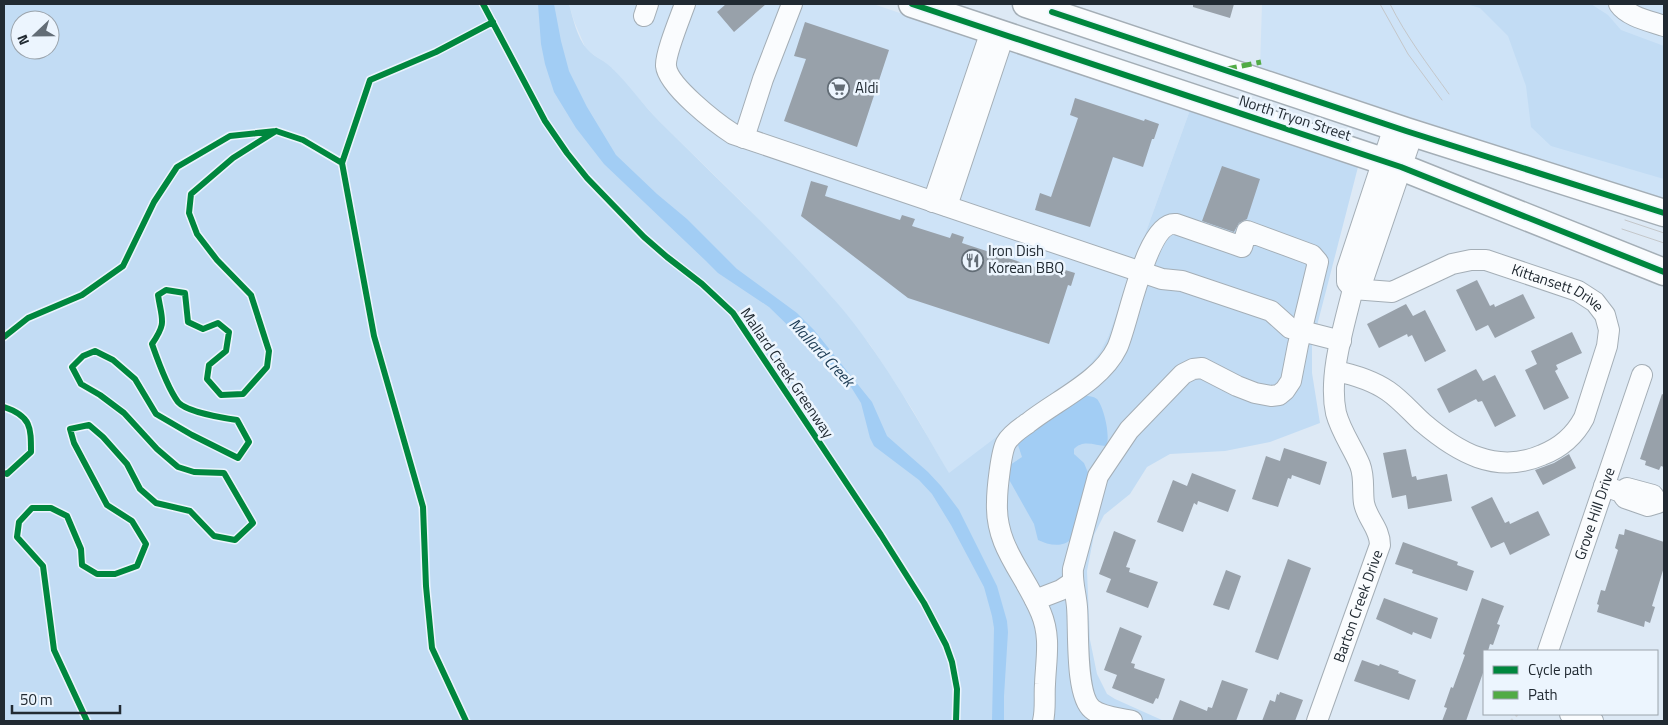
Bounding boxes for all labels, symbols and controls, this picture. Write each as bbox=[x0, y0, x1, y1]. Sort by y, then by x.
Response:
north arrow bbox=[10, 10, 60, 60]
text: N bbox=[11, 32, 34, 48]
supermarket icon: Aldi bbox=[827, 76, 851, 100]
place label: Aldi bbox=[855, 76, 879, 99]
street label: North Tryon Street bbox=[1236, 89, 1355, 147]
place label: Iron Dish Korean BBQ bbox=[988, 239, 1064, 279]
restaurant icon: Iron Dish Korean BBQ bbox=[960, 248, 984, 272]
street label: Kittansett Drive bbox=[1509, 257, 1610, 316]
street label: Mallard Creek Greenway bbox=[735, 303, 840, 443]
water label: Mallard Creek bbox=[784, 312, 862, 393]
street label: Grove Hill Drive bbox=[1568, 464, 1621, 563]
street label: Barton Creek Drive bbox=[1327, 546, 1388, 665]
legend bbox=[1483, 650, 1658, 715]
text: Cycle path bbox=[1528, 658, 1593, 681]
scale bar bbox=[12, 682, 120, 714]
text: Path bbox=[1528, 683, 1558, 706]
text: 50 m bbox=[20, 688, 53, 711]

